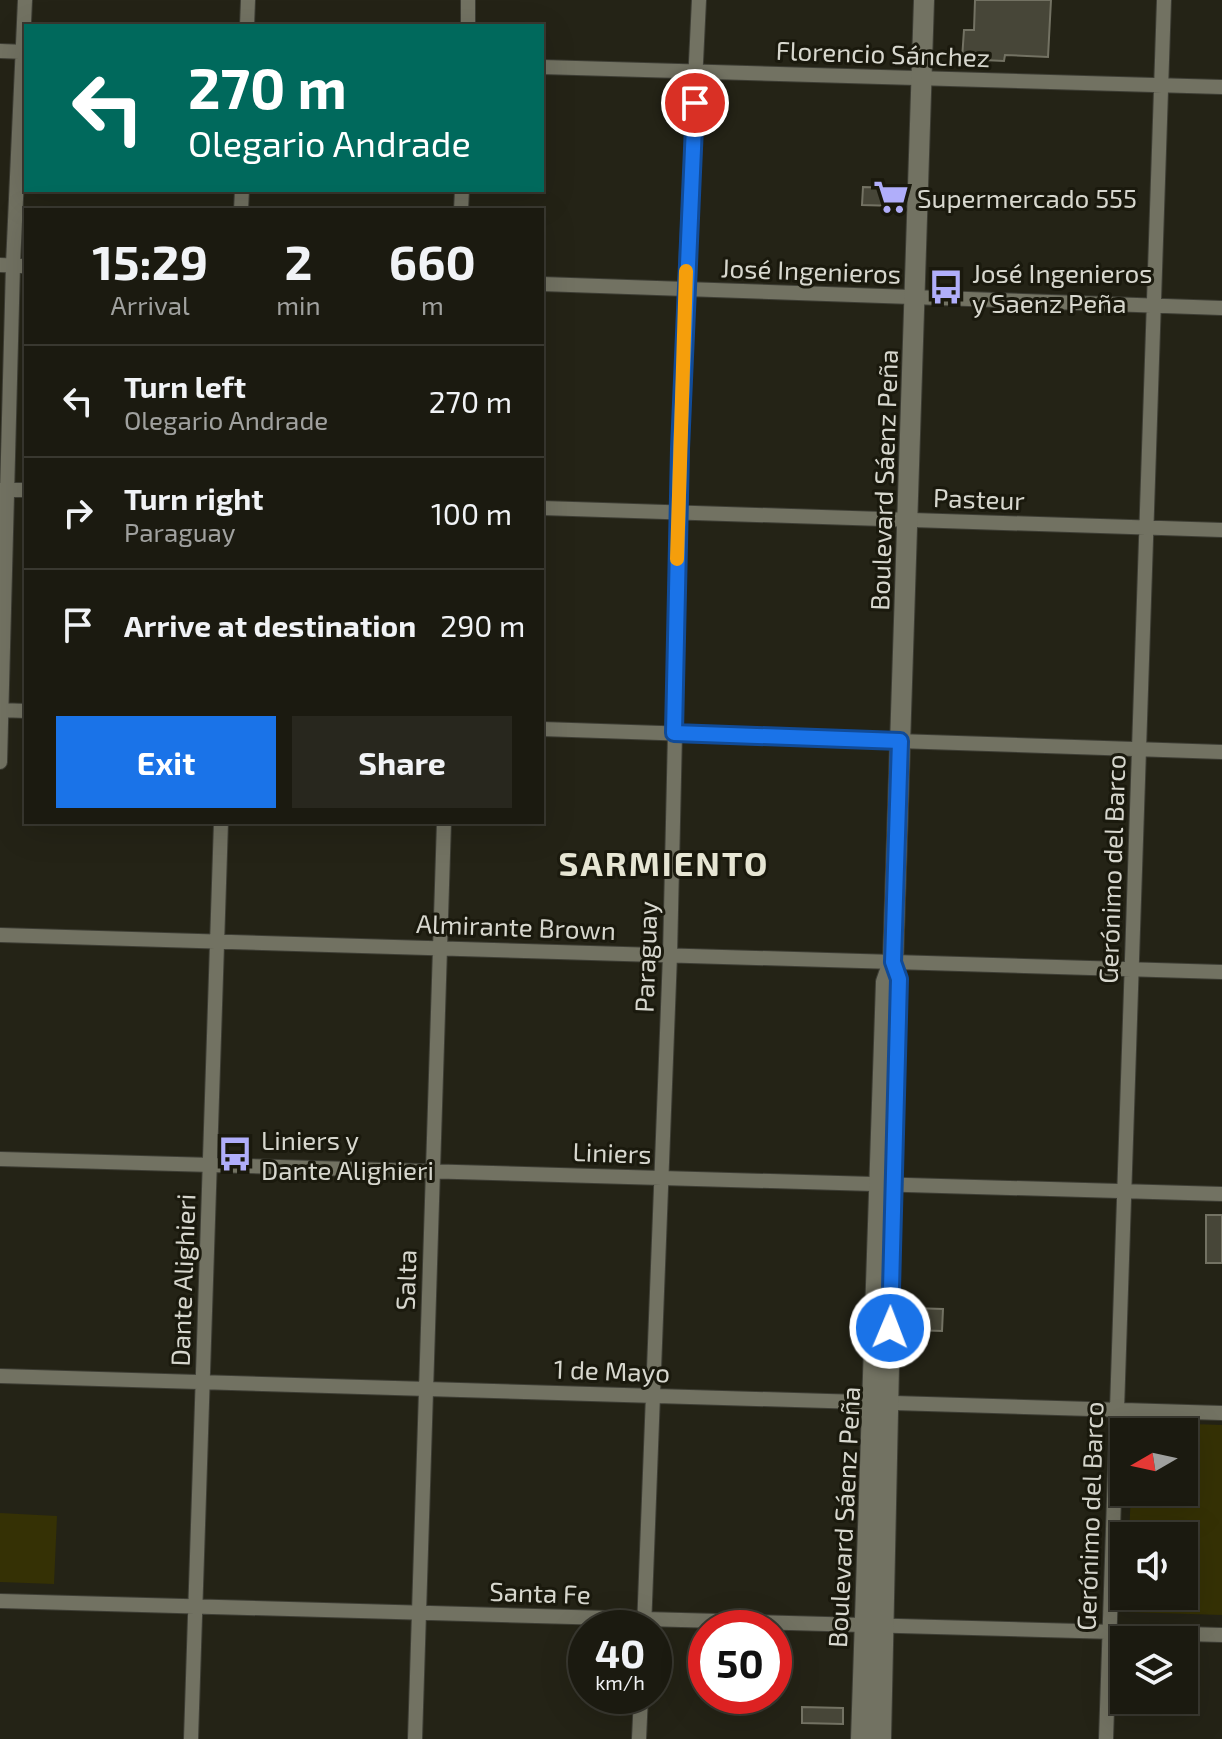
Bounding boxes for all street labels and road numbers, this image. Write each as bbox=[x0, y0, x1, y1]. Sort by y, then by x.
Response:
street label: Florencio Sánchez bbox=[775, 34, 991, 72]
street label: José Ingenieros bbox=[720, 251, 902, 289]
street label: Boulevard Sáenz Peña bbox=[863, 349, 903, 611]
street label: Pasteur bbox=[933, 481, 1025, 515]
street label: Gerónimo del Barco bbox=[1092, 754, 1130, 984]
street label: Paraguay bbox=[628, 900, 662, 1013]
street label: Almirante Brown bbox=[416, 907, 616, 945]
street label: Liniers bbox=[572, 1135, 652, 1169]
street label: Dante Alighieri bbox=[163, 1193, 201, 1367]
street label: Salta bbox=[388, 1249, 422, 1311]
street label: 1 de Mayo bbox=[553, 1352, 671, 1388]
street label: Boulevard Sáenz Peña bbox=[821, 1386, 865, 1648]
street label: Gerónimo del Barco bbox=[1070, 1401, 1108, 1631]
street label: Santa Fe bbox=[489, 1575, 591, 1609]

